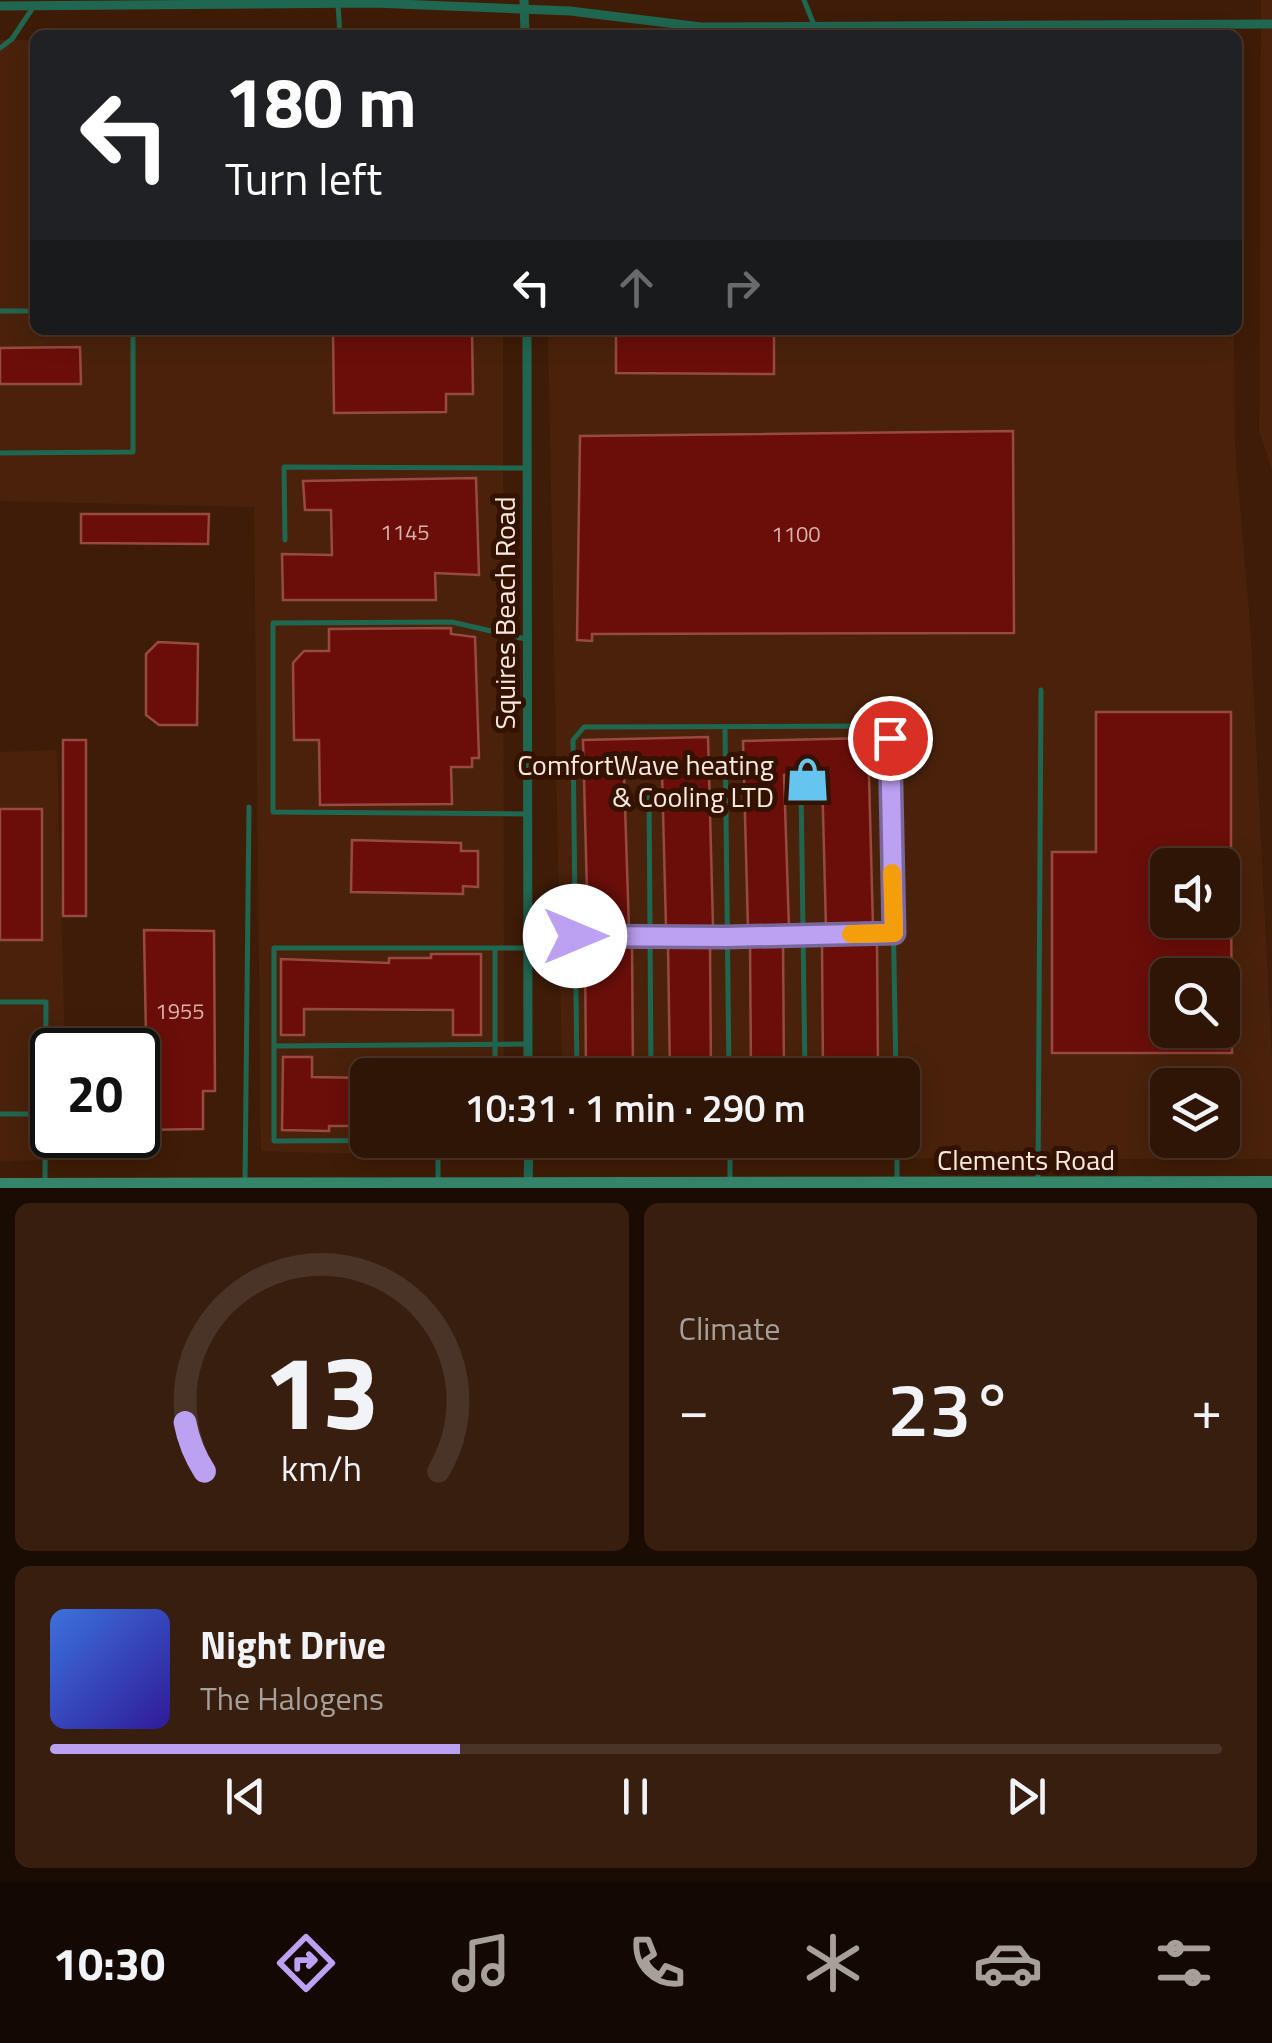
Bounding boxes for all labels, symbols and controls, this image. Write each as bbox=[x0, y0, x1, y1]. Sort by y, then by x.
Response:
text: 180 m bbox=[225, 48, 417, 154]
icon: left bbox=[60, 70, 190, 200]
text: Turn left bbox=[225, 144, 382, 212]
icon: left bbox=[504, 260, 559, 315]
icon: ahead bbox=[609, 260, 664, 315]
icon: right bbox=[714, 260, 769, 315]
street label: Squires Beach Road bbox=[483, 496, 526, 730]
house number: 1145 bbox=[380, 515, 430, 549]
house number: 1100 bbox=[771, 517, 821, 551]
pin bbox=[848, 696, 933, 781]
icon: arrive bbox=[863, 711, 918, 766]
place label: ComfortWave heating & Cooling LTD bbox=[517, 743, 774, 818]
shop icon: ComfortWave heating & Cooling LTD bbox=[783, 756, 831, 804]
map controls bbox=[1150, 848, 1240, 1158]
button: sound bbox=[1150, 848, 1240, 938]
position arrow bbox=[523, 884, 627, 988]
button: search bbox=[1150, 958, 1240, 1048]
house number: 1955 bbox=[155, 994, 205, 1028]
speed limit sign: 20 bbox=[30, 1028, 160, 1158]
button: layers bbox=[1150, 1068, 1240, 1158]
text: 10:31 · 1 min · 290 m bbox=[464, 1079, 806, 1137]
street label: Clements Road bbox=[937, 1138, 1115, 1181]
text: Climate bbox=[679, 1304, 780, 1352]
text: 13 bbox=[264, 1311, 380, 1469]
text: 23° bbox=[887, 1351, 1013, 1465]
text: − bbox=[679, 1367, 709, 1450]
text: + bbox=[1191, 1367, 1222, 1450]
text: km/h bbox=[281, 1440, 362, 1495]
text: Night Drive bbox=[200, 1616, 386, 1674]
text: The Halogens bbox=[200, 1674, 384, 1722]
icon: previous bbox=[218, 1769, 273, 1824]
icon: pause bbox=[608, 1769, 663, 1824]
icon: next bbox=[999, 1769, 1054, 1824]
icon: directions bbox=[271, 1928, 341, 1998]
icon: music bbox=[446, 1928, 516, 1998]
icon: phone bbox=[622, 1928, 692, 1998]
icon: climate bbox=[798, 1928, 868, 1998]
icon: car bbox=[973, 1928, 1043, 1998]
icon: filters bbox=[1149, 1928, 1219, 1998]
text: 10:30 bbox=[53, 1929, 165, 1997]

